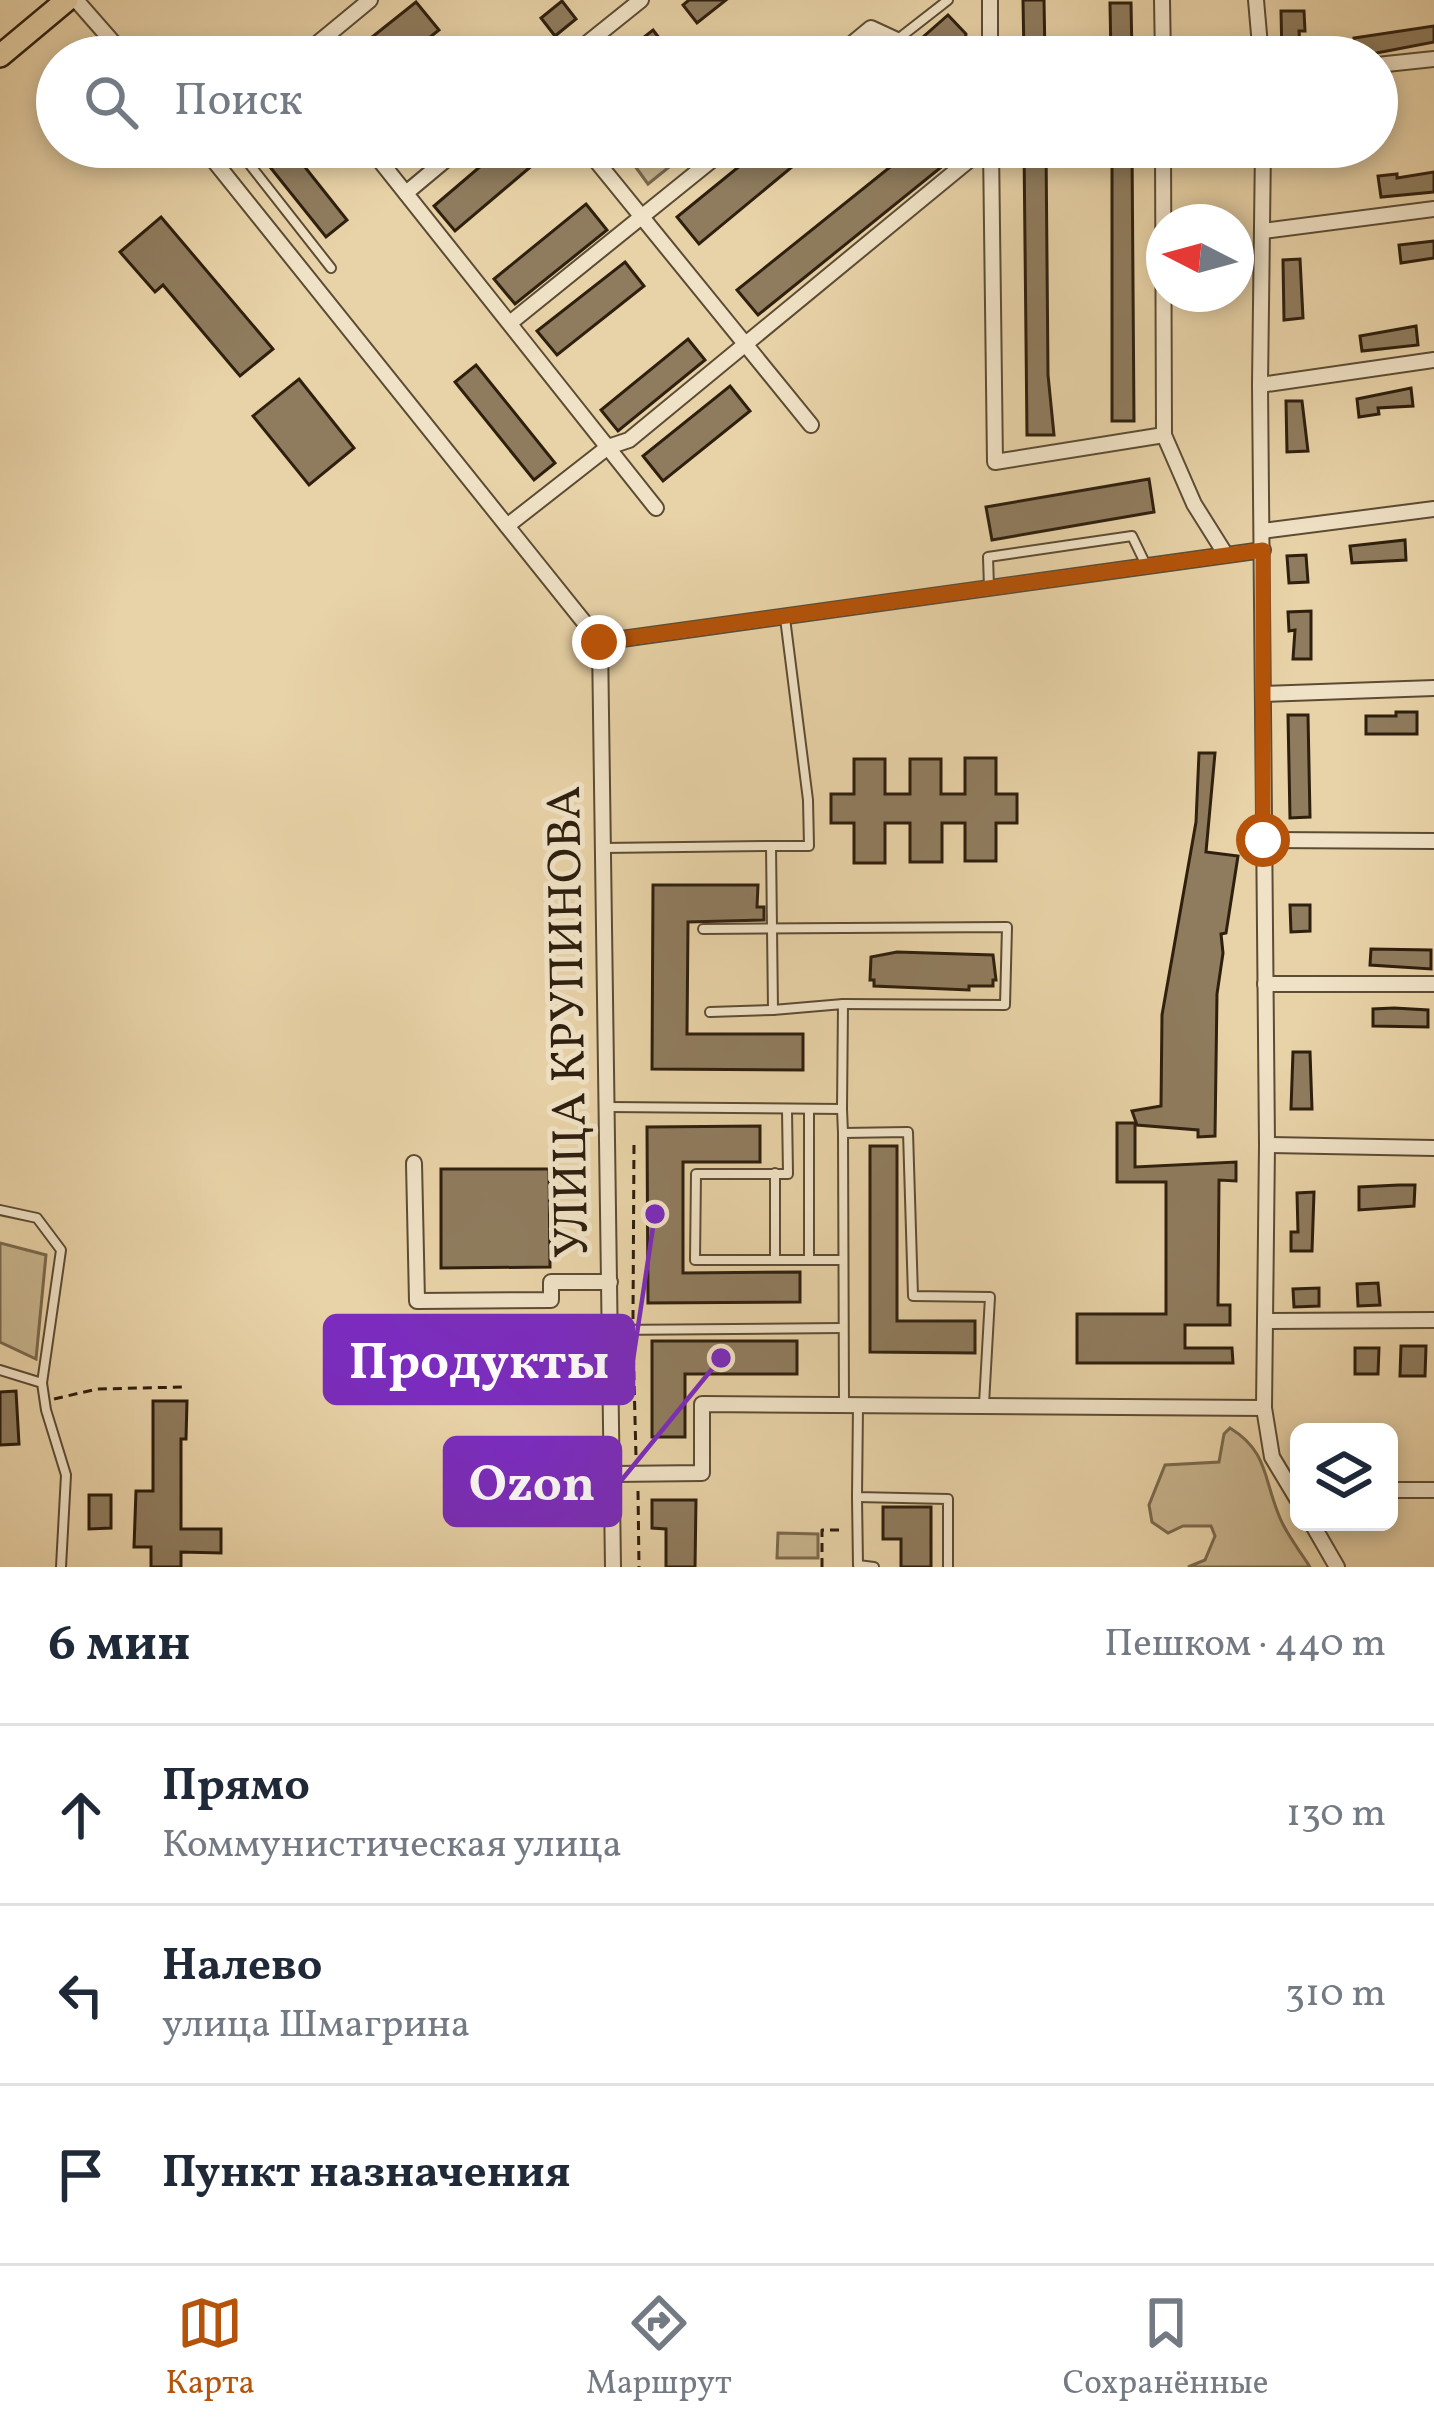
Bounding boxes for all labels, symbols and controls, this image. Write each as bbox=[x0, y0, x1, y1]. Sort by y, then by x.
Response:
search box bbox=[36, 36, 1398, 168]
icon: search bbox=[78, 69, 144, 135]
text: Поиск bbox=[174, 71, 303, 134]
north arrow bbox=[1146, 204, 1254, 312]
route end bbox=[572, 615, 626, 669]
street label: УЛИЦА КРУПИНОВА bbox=[533, 785, 608, 1259]
route start bbox=[1236, 813, 1290, 867]
callout: Продукты bbox=[325, 1316, 633, 1403]
text: Продукты bbox=[349, 1329, 609, 1400]
map controls bbox=[1290, 1423, 1398, 1531]
button: layers bbox=[1290, 1423, 1398, 1531]
callout: Ozon bbox=[445, 1438, 620, 1525]
text: Ozon bbox=[469, 1451, 595, 1522]
text: 6 мин bbox=[48, 1610, 190, 1681]
text: Пешком · 440 m bbox=[1104, 1618, 1386, 1672]
text: Прямо bbox=[162, 1756, 310, 1819]
icon: ahead bbox=[48, 1782, 114, 1848]
text: 130 m bbox=[1286, 1788, 1386, 1842]
text: Коммунистическая улица bbox=[162, 1819, 622, 1873]
text: Налево bbox=[162, 1936, 323, 1999]
icon: left bbox=[48, 1962, 114, 2028]
text: 310 m bbox=[1285, 1968, 1386, 2022]
text: улица Шмагрина bbox=[162, 1999, 470, 2053]
icon: arrive bbox=[48, 2142, 114, 2208]
text: Пункт назначения bbox=[162, 2143, 571, 2206]
tab: Карта bbox=[165, 2290, 255, 2408]
tab: Маршрут bbox=[586, 2290, 732, 2408]
tab: Сохранённые bbox=[1063, 2290, 1268, 2408]

